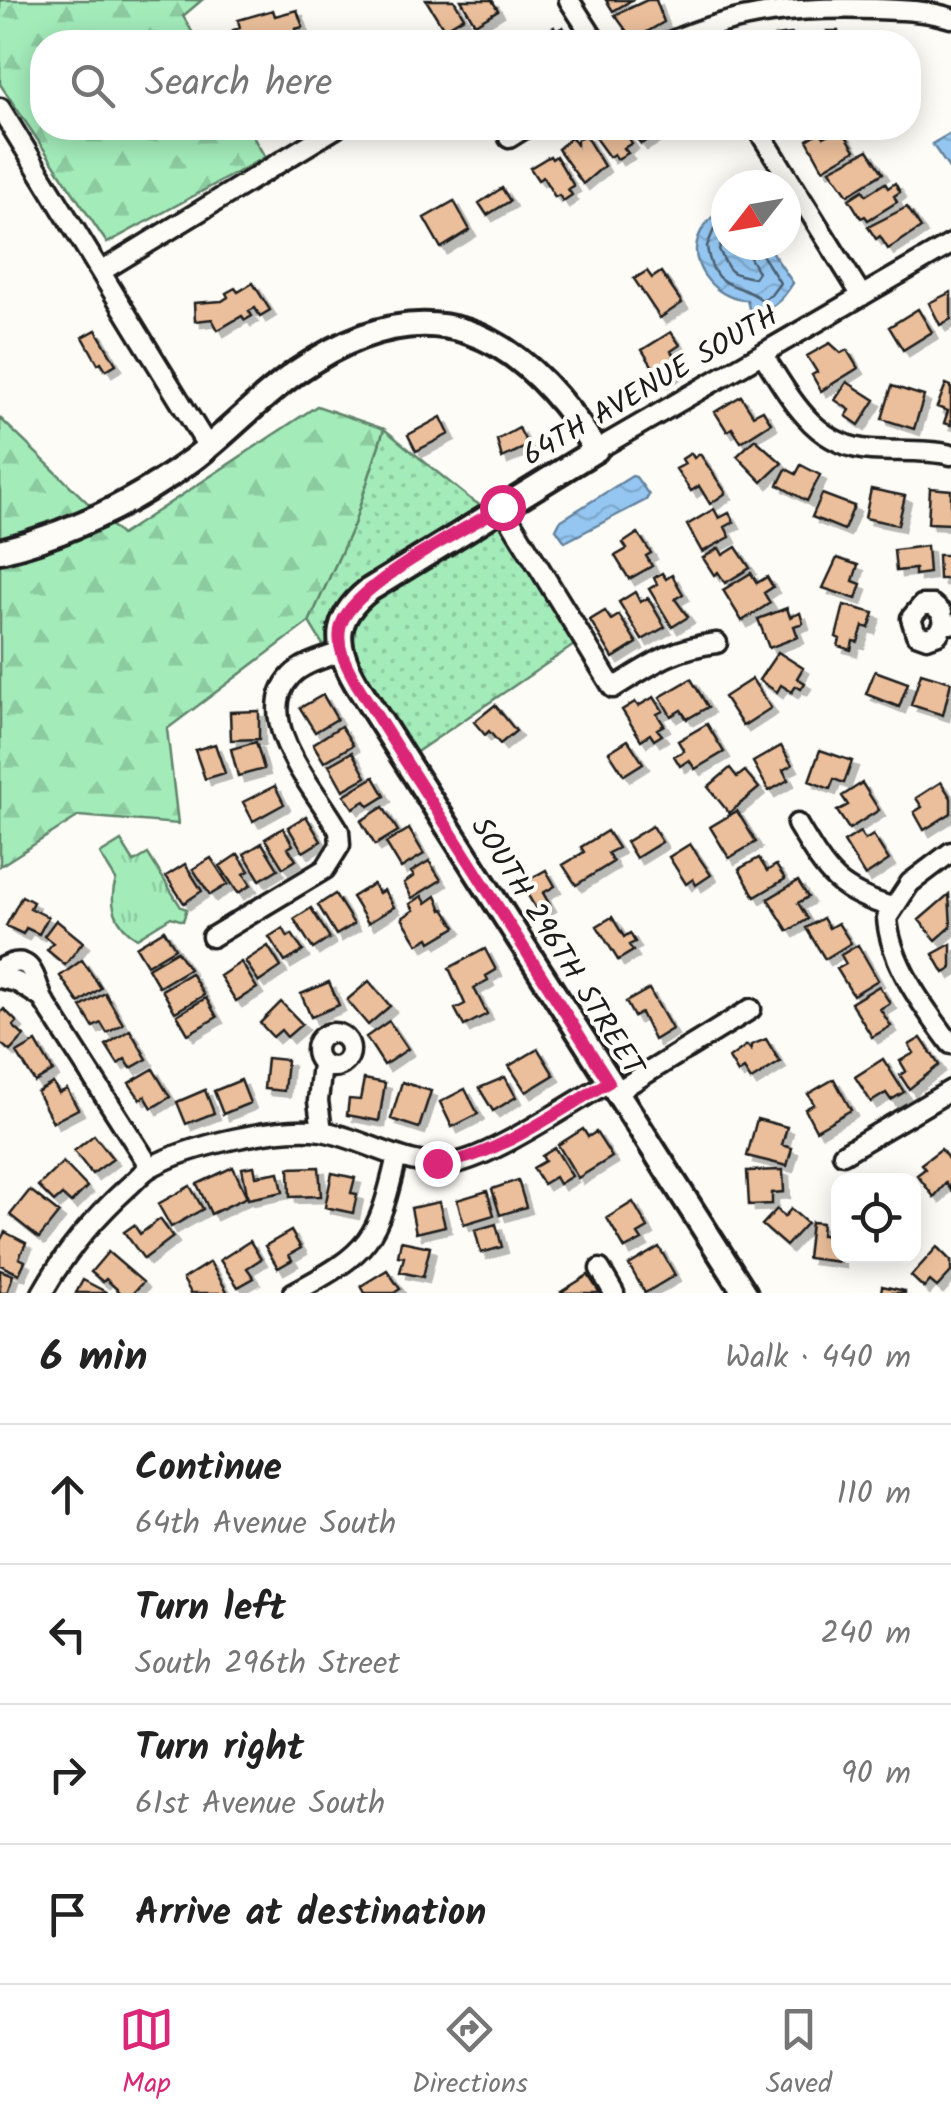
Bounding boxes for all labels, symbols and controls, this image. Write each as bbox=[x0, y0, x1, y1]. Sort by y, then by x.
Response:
search box bbox=[30, 30, 921, 140]
text: Search here bbox=[145, 55, 332, 115]
icon: search bbox=[65, 58, 120, 113]
north arrow bbox=[711, 170, 801, 260]
street label: 64TH AVENUE SOUTH bbox=[514, 294, 788, 480]
route start bbox=[480, 485, 526, 531]
street label: SOUTH 296TH STREET bbox=[457, 808, 657, 1089]
route end bbox=[415, 1141, 461, 1187]
map controls bbox=[831, 1173, 921, 1263]
button: locate bbox=[831, 1173, 921, 1263]
text: 6 min bbox=[40, 1325, 148, 1392]
text: Walk · 440 m bbox=[725, 1333, 911, 1384]
text: Continue bbox=[135, 1439, 282, 1499]
icon: ahead bbox=[40, 1467, 95, 1522]
text: 110 m bbox=[837, 1469, 911, 1520]
text: 64th Avenue South bbox=[135, 1499, 396, 1550]
text: Turn left bbox=[135, 1579, 286, 1639]
icon: left bbox=[40, 1607, 95, 1662]
text: 240 m bbox=[820, 1609, 911, 1660]
text: South 296th Street bbox=[135, 1639, 400, 1690]
text: Turn right bbox=[135, 1719, 304, 1779]
icon: right bbox=[40, 1747, 95, 1802]
text: 90 m bbox=[841, 1749, 911, 1800]
text: 61st Avenue South bbox=[135, 1779, 385, 1830]
text: Arrive at destination bbox=[135, 1884, 486, 1944]
icon: arrive bbox=[40, 1887, 95, 1942]
tab: Map bbox=[119, 2002, 174, 2107]
tab: Directions bbox=[412, 2002, 528, 2107]
tab: Saved bbox=[766, 2002, 832, 2107]

